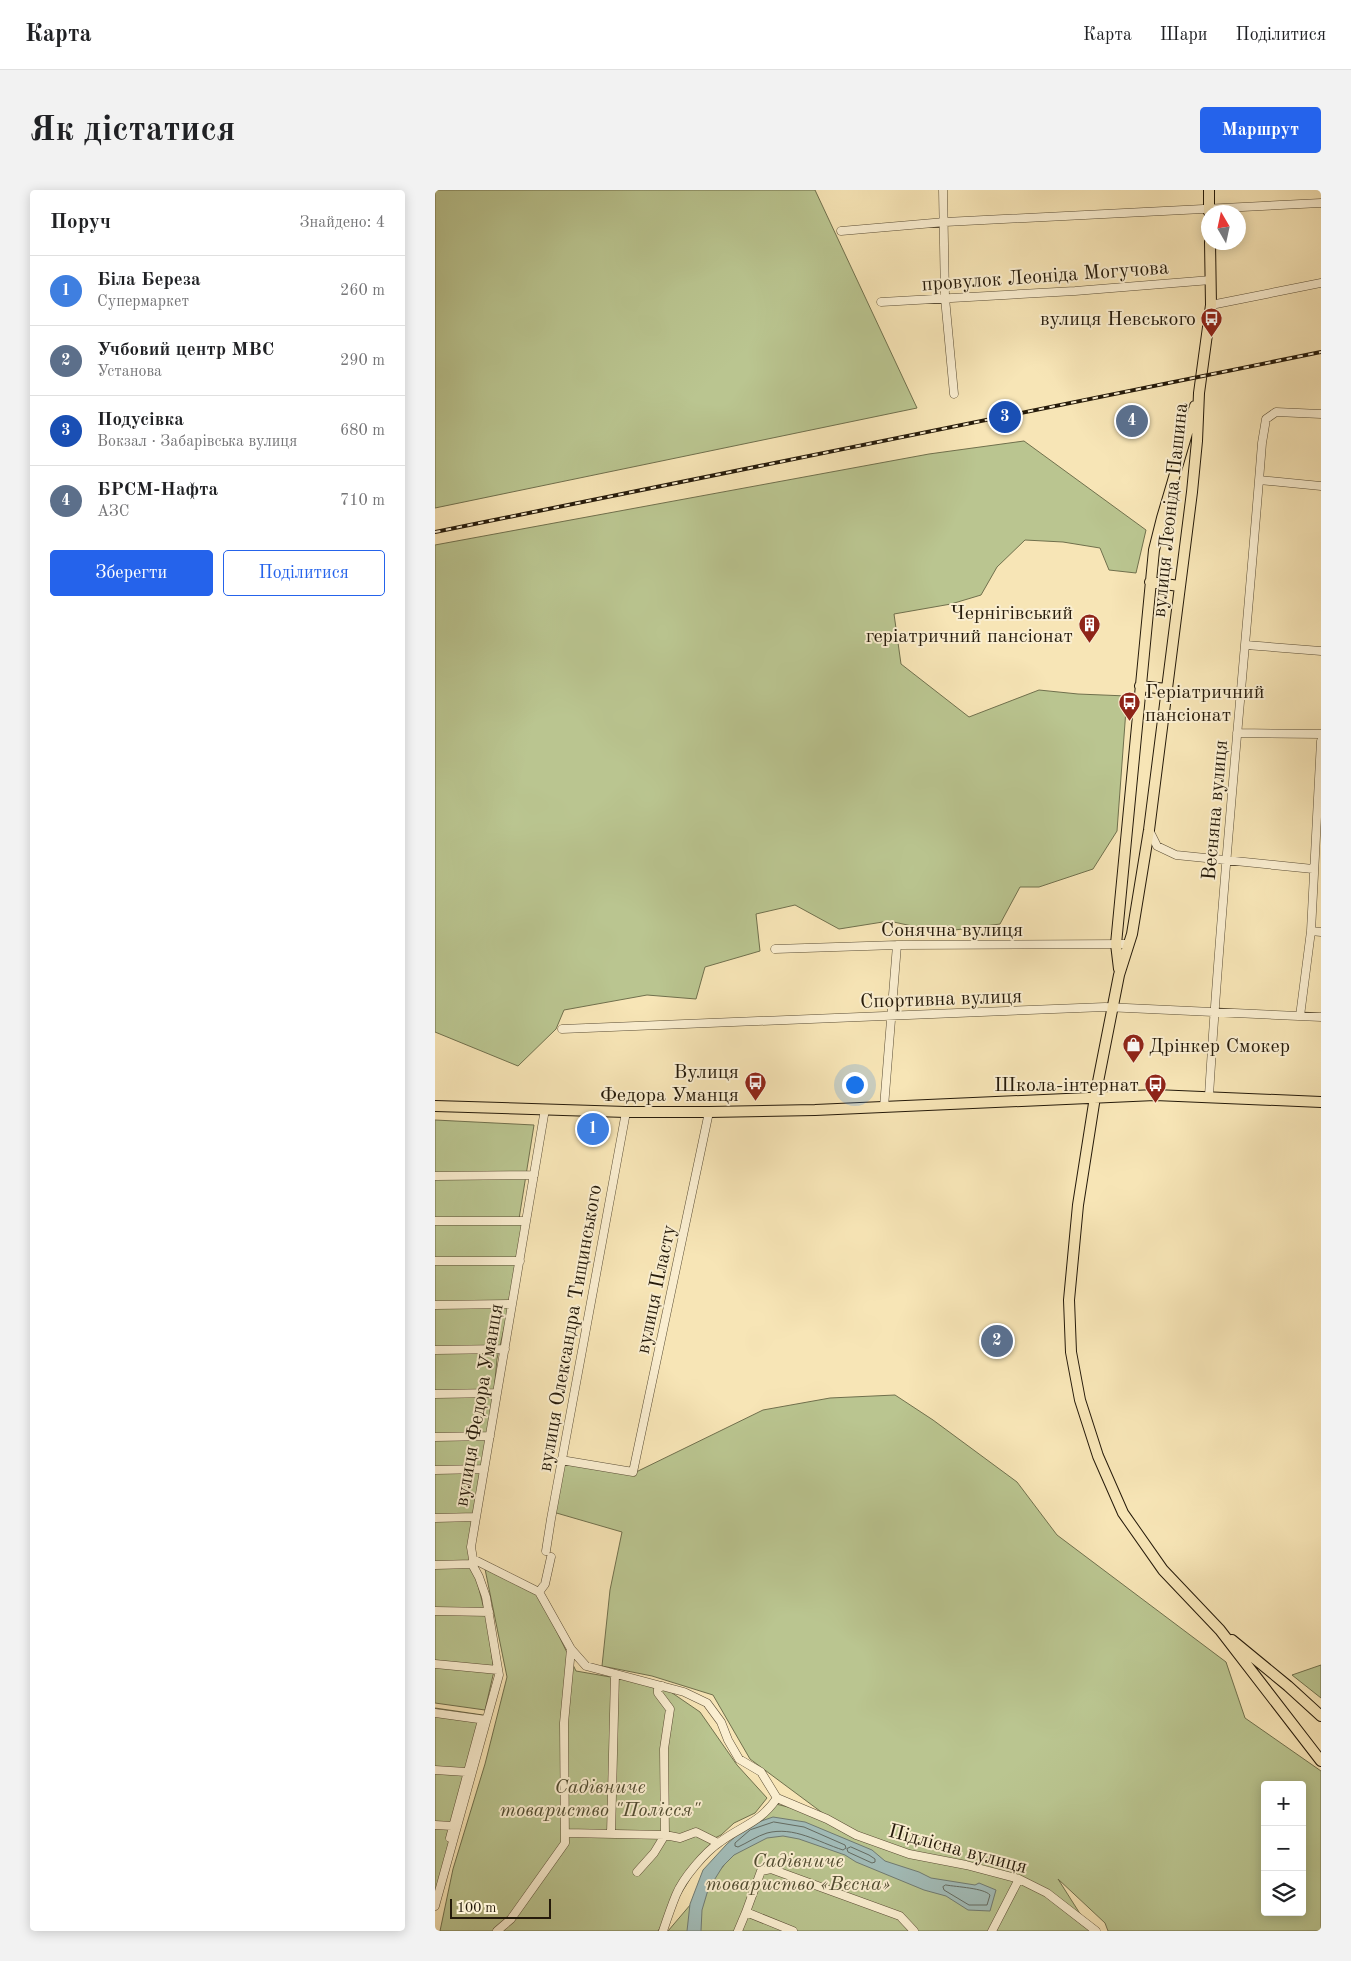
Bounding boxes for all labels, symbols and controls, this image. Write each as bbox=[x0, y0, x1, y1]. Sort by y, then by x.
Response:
text: Карта bbox=[25, 23, 92, 47]
text: Карта bbox=[1083, 26, 1132, 44]
text: Шари bbox=[1160, 26, 1208, 44]
text: Поділитися bbox=[1236, 26, 1326, 44]
button: Маршрут bbox=[1200, 107, 1321, 153]
text: Як дістатися bbox=[30, 113, 235, 148]
north arrow bbox=[1201, 205, 1246, 250]
text: Поруч bbox=[50, 212, 111, 233]
text: Знайдено: 4 bbox=[300, 215, 385, 231]
street label: провулок Леоніда Могучова bbox=[921, 258, 1169, 296]
text: Біла Береза bbox=[97, 271, 201, 290]
text: 1 bbox=[61, 283, 71, 299]
text: 260 m bbox=[340, 283, 385, 299]
text: Супермаркет bbox=[97, 294, 189, 310]
bus stop icon: вулиця Невського bbox=[1200, 306, 1224, 337]
place label: вулиця Невського bbox=[1040, 310, 1196, 330]
text: Учбовий центр МВС bbox=[97, 341, 274, 360]
text: 2 bbox=[61, 353, 71, 369]
text: 290 m bbox=[340, 353, 385, 369]
text: Установа bbox=[97, 364, 162, 380]
pin: 3 bbox=[989, 398, 1021, 436]
pin: 4 bbox=[1116, 402, 1148, 440]
street label: вулиця Леоніда Пашина bbox=[1150, 402, 1192, 619]
text: Подусівка bbox=[97, 411, 184, 430]
text: 3 bbox=[61, 423, 71, 439]
text: 680 m bbox=[340, 423, 385, 439]
text: Вокзал · Забарівська вулиця bbox=[97, 434, 297, 450]
text: БРСМ-Нафта bbox=[97, 481, 218, 500]
text: 4 bbox=[61, 493, 71, 509]
text: 710 m bbox=[340, 493, 385, 509]
text: АЗС bbox=[97, 504, 129, 520]
button: Зберегти bbox=[50, 550, 213, 596]
button: Поділитися bbox=[223, 550, 385, 596]
place label: Чернігівський геріатричний пансіонат bbox=[866, 604, 1073, 647]
building icon: Чернігівський геріатричний пансіонат bbox=[1077, 612, 1101, 643]
place label: Геріатричний пансіонат bbox=[1145, 683, 1264, 726]
bus stop icon: Геріатричний пансіонат bbox=[1117, 690, 1141, 721]
street label: Весняна вулиця bbox=[1200, 739, 1232, 881]
street label: Сонячна вулиця bbox=[881, 921, 1023, 941]
street label: Спортивна вулиця bbox=[860, 987, 1022, 1013]
shop icon: Дрінкер Смокер bbox=[1121, 1033, 1145, 1064]
place label: Дрінкер Смокер bbox=[1149, 1037, 1290, 1057]
place label: Вулиця Федора Уманця bbox=[600, 1063, 739, 1106]
bus stop icon: Вулиця Федора Уманця bbox=[743, 1071, 767, 1102]
your location bbox=[842, 1072, 868, 1098]
bus stop icon: Школа-інтернат bbox=[1143, 1072, 1167, 1103]
place label: Школа-інтернат bbox=[994, 1076, 1139, 1096]
pin: 1 bbox=[577, 1110, 609, 1148]
street label: вулиця Олександра Тищинського bbox=[536, 1183, 606, 1473]
street label: вулиця Пласту bbox=[634, 1223, 680, 1356]
street label: вулиця Федора Уманця bbox=[452, 1302, 508, 1508]
pin: 2 bbox=[981, 1322, 1013, 1360]
park label: Садівниче товариство "Полісся" bbox=[500, 1778, 701, 1821]
map controls bbox=[1261, 1781, 1306, 1916]
button: + bbox=[1261, 1781, 1306, 1826]
street label: Підлісна вулиця bbox=[886, 1822, 1029, 1878]
button: − bbox=[1261, 1826, 1306, 1871]
park label: Садівниче товариство «Весна» bbox=[706, 1852, 890, 1895]
button: layers bbox=[1261, 1871, 1306, 1916]
scale bar bbox=[450, 1896, 551, 1919]
text: 100 m bbox=[457, 1901, 496, 1915]

